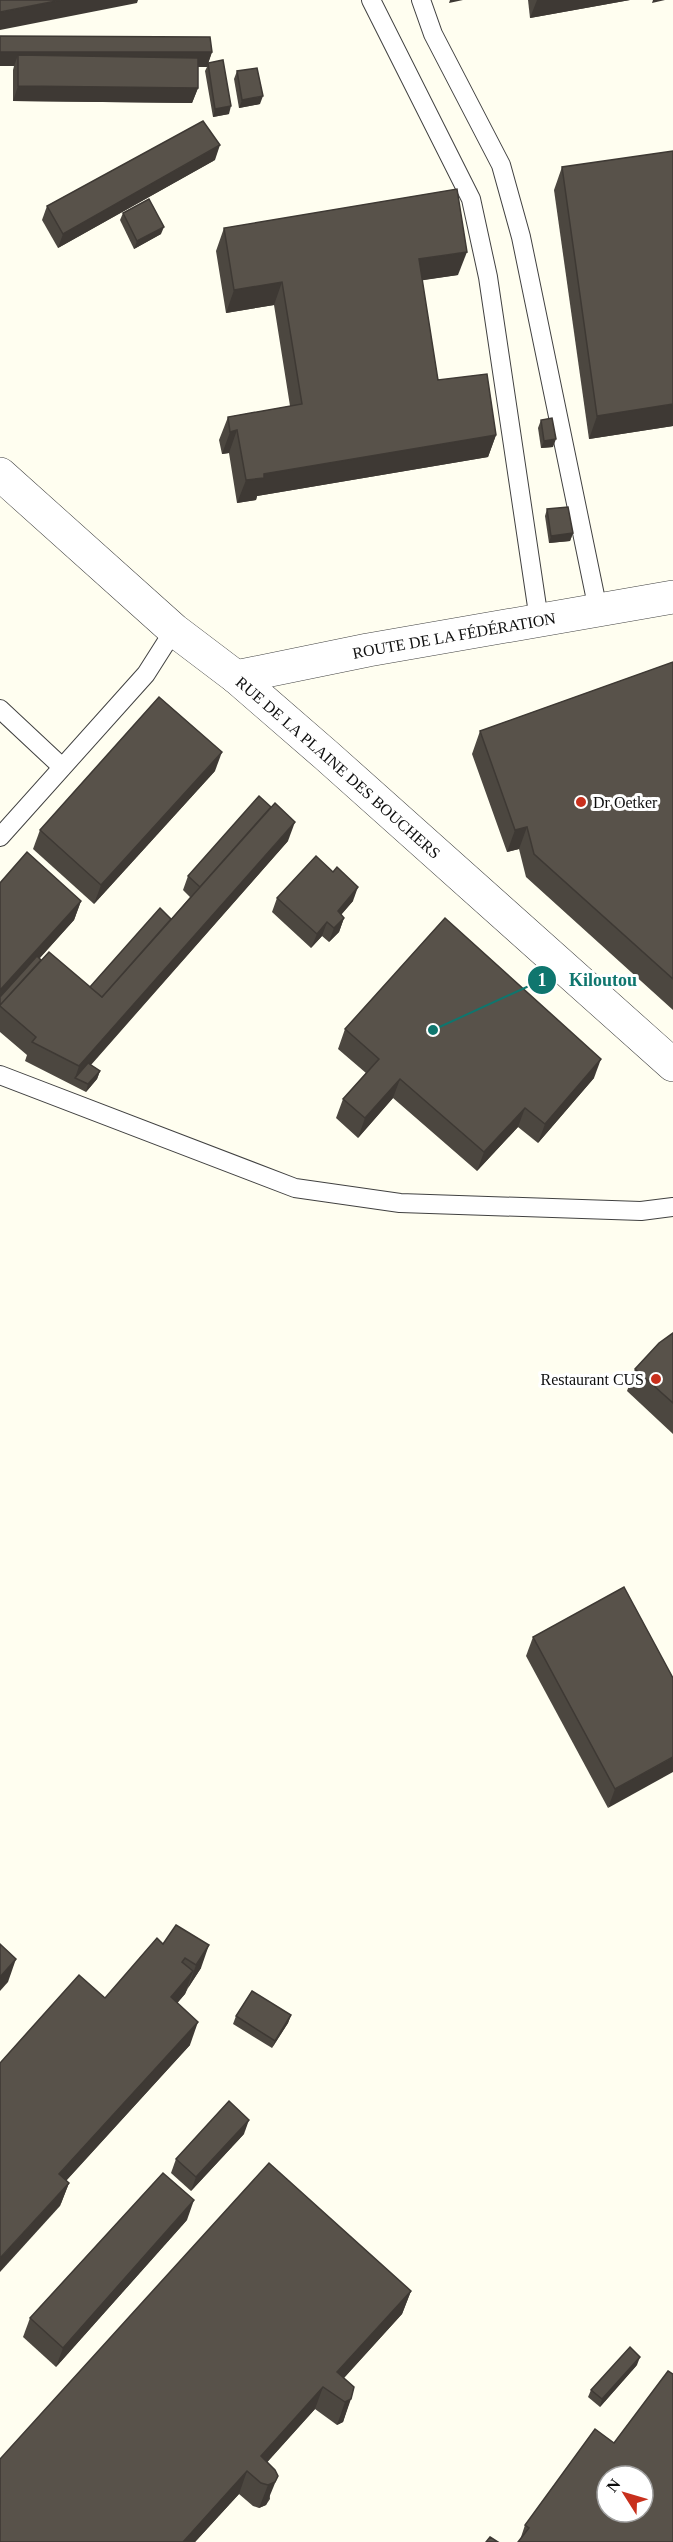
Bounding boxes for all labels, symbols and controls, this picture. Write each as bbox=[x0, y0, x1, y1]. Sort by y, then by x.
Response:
street label: ROUTE DE LA FÉDÉRATION bbox=[351, 609, 557, 662]
street label: RUE DE LA PLAINE DES BOUCHERS bbox=[233, 673, 444, 862]
place label: Dr Oetker bbox=[593, 794, 658, 811]
marker: Dr Oetker bbox=[574, 795, 588, 809]
callout: Kiloutou bbox=[527, 962, 649, 998]
text: 1 bbox=[538, 970, 547, 990]
text: Kiloutou bbox=[569, 970, 637, 990]
place label: Restaurant CUS bbox=[540, 1371, 644, 1388]
marker: Restaurant CUS bbox=[649, 1372, 663, 1386]
north arrow bbox=[595, 2464, 655, 2524]
text: N bbox=[603, 2475, 624, 2495]

